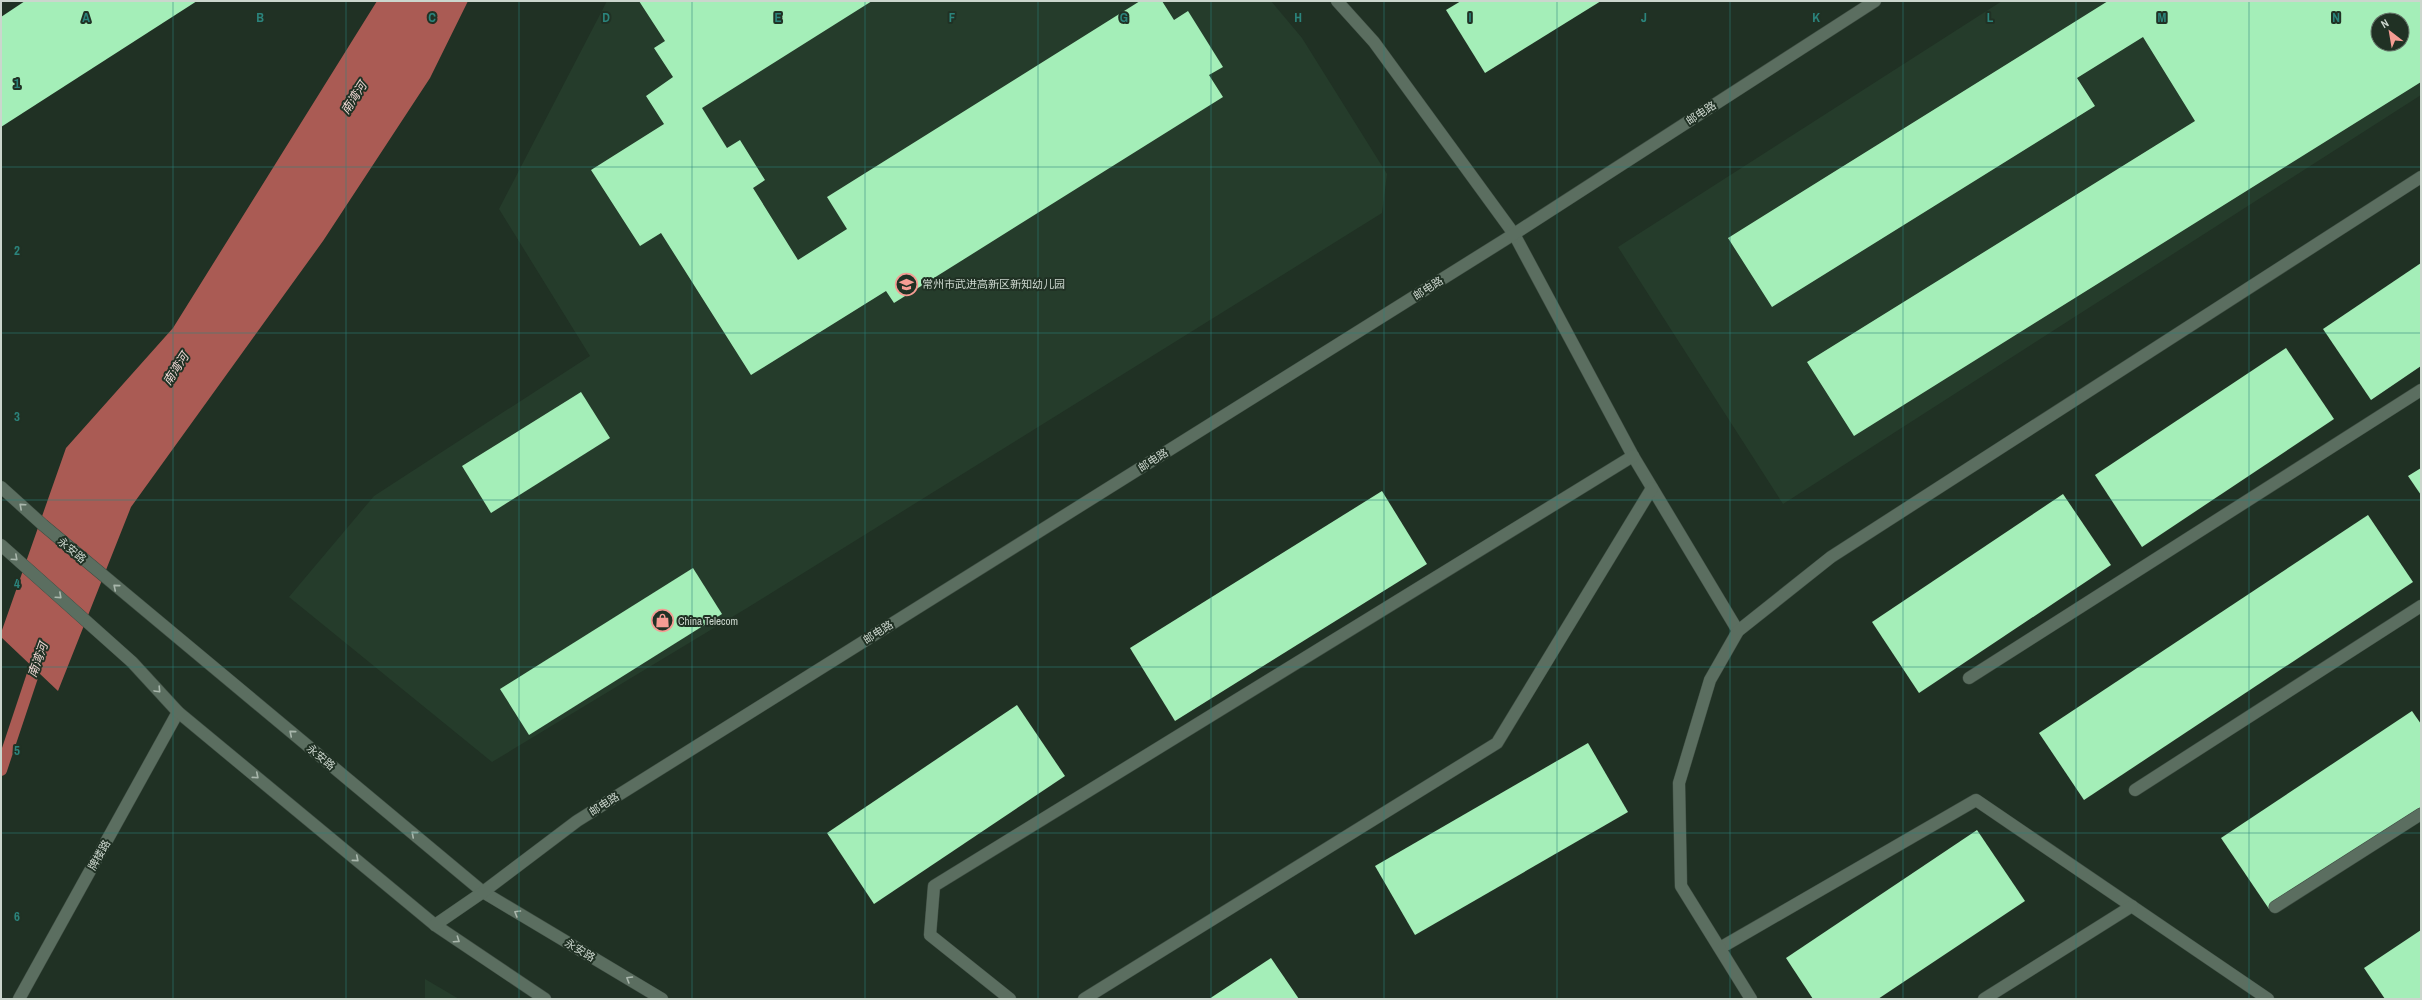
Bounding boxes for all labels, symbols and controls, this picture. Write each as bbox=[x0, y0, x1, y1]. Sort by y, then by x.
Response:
text: A bbox=[82, 9, 90, 26]
text: B bbox=[256, 9, 264, 26]
text: C bbox=[428, 9, 436, 26]
text: D bbox=[602, 9, 610, 26]
text: E bbox=[774, 9, 782, 26]
text: F bbox=[949, 9, 956, 26]
text: G bbox=[1120, 9, 1128, 26]
text: H bbox=[1294, 9, 1302, 26]
text: I bbox=[1469, 9, 1472, 26]
text: J bbox=[1641, 9, 1647, 26]
text: K bbox=[1812, 9, 1820, 26]
text: L bbox=[1987, 9, 1994, 26]
text: M bbox=[2158, 9, 2167, 26]
text: N bbox=[2332, 9, 2340, 26]
north arrow bbox=[2370, 12, 2410, 52]
text: N bbox=[2378, 16, 2391, 31]
text: 1 bbox=[14, 75, 20, 92]
water label: 南湾河 bbox=[337, 77, 372, 117]
street label: 邮电路 bbox=[1683, 98, 1719, 128]
text: 2 bbox=[14, 242, 20, 259]
school or university icon: 常州市武进高新区新知幼儿园 bbox=[893, 271, 919, 297]
street label: 邮电路 bbox=[1410, 273, 1446, 303]
place label: 常州市武进高新区新知幼儿园 bbox=[922, 277, 1065, 291]
water label: 南湾河 bbox=[159, 348, 194, 388]
text: 3 bbox=[14, 408, 20, 425]
street label: 邮电路 bbox=[1135, 445, 1171, 475]
one-way arrow bbox=[19, 503, 27, 511]
street label: 永安路 bbox=[55, 534, 89, 566]
one-way arrow bbox=[10, 553, 18, 560]
text: 4 bbox=[14, 575, 20, 592]
one-way arrow bbox=[114, 584, 121, 591]
one-way arrow bbox=[54, 592, 61, 599]
shop icon: China Telecom bbox=[650, 608, 676, 634]
place label: China Telecom bbox=[678, 614, 738, 628]
street label: 邮电路 bbox=[860, 617, 896, 647]
water label: 南湾河 bbox=[24, 638, 52, 680]
one-way arrow bbox=[153, 685, 161, 693]
one-way arrow bbox=[290, 731, 297, 738]
street label: 永安路 bbox=[304, 741, 338, 773]
text: 5 bbox=[14, 742, 20, 759]
one-way arrow bbox=[251, 771, 258, 778]
street label: 邮电路 bbox=[586, 789, 622, 819]
one-way arrow bbox=[411, 832, 418, 839]
street label: 牌楼路 bbox=[85, 837, 113, 873]
one-way arrow bbox=[351, 854, 358, 861]
text: 6 bbox=[14, 908, 20, 925]
one-way arrow bbox=[514, 910, 521, 917]
one-way arrow bbox=[453, 935, 460, 942]
street label: 永安路 bbox=[562, 936, 598, 964]
one-way arrow bbox=[626, 976, 633, 984]

